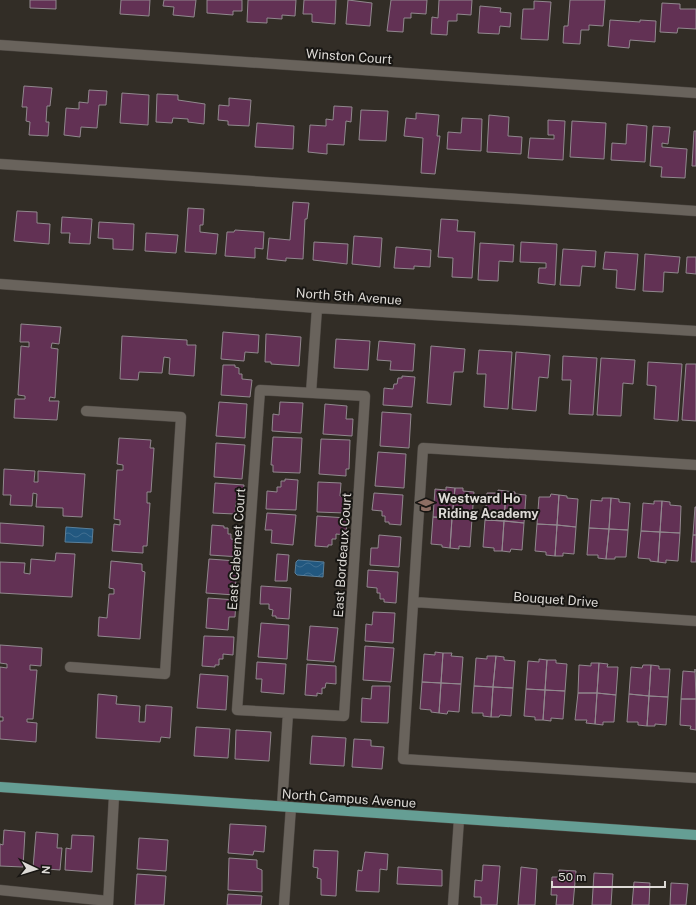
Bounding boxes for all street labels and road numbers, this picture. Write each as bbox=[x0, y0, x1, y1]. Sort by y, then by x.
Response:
street label: Winston Court bbox=[305, 46, 393, 67]
street label: North 5th Avenue bbox=[295, 285, 403, 308]
street label: East Cabernet Court bbox=[225, 487, 248, 611]
street label: East Bordeaux Court bbox=[331, 492, 354, 618]
street label: Bouquet Drive bbox=[513, 589, 599, 610]
street label: North Campus Avenue bbox=[281, 786, 417, 811]

